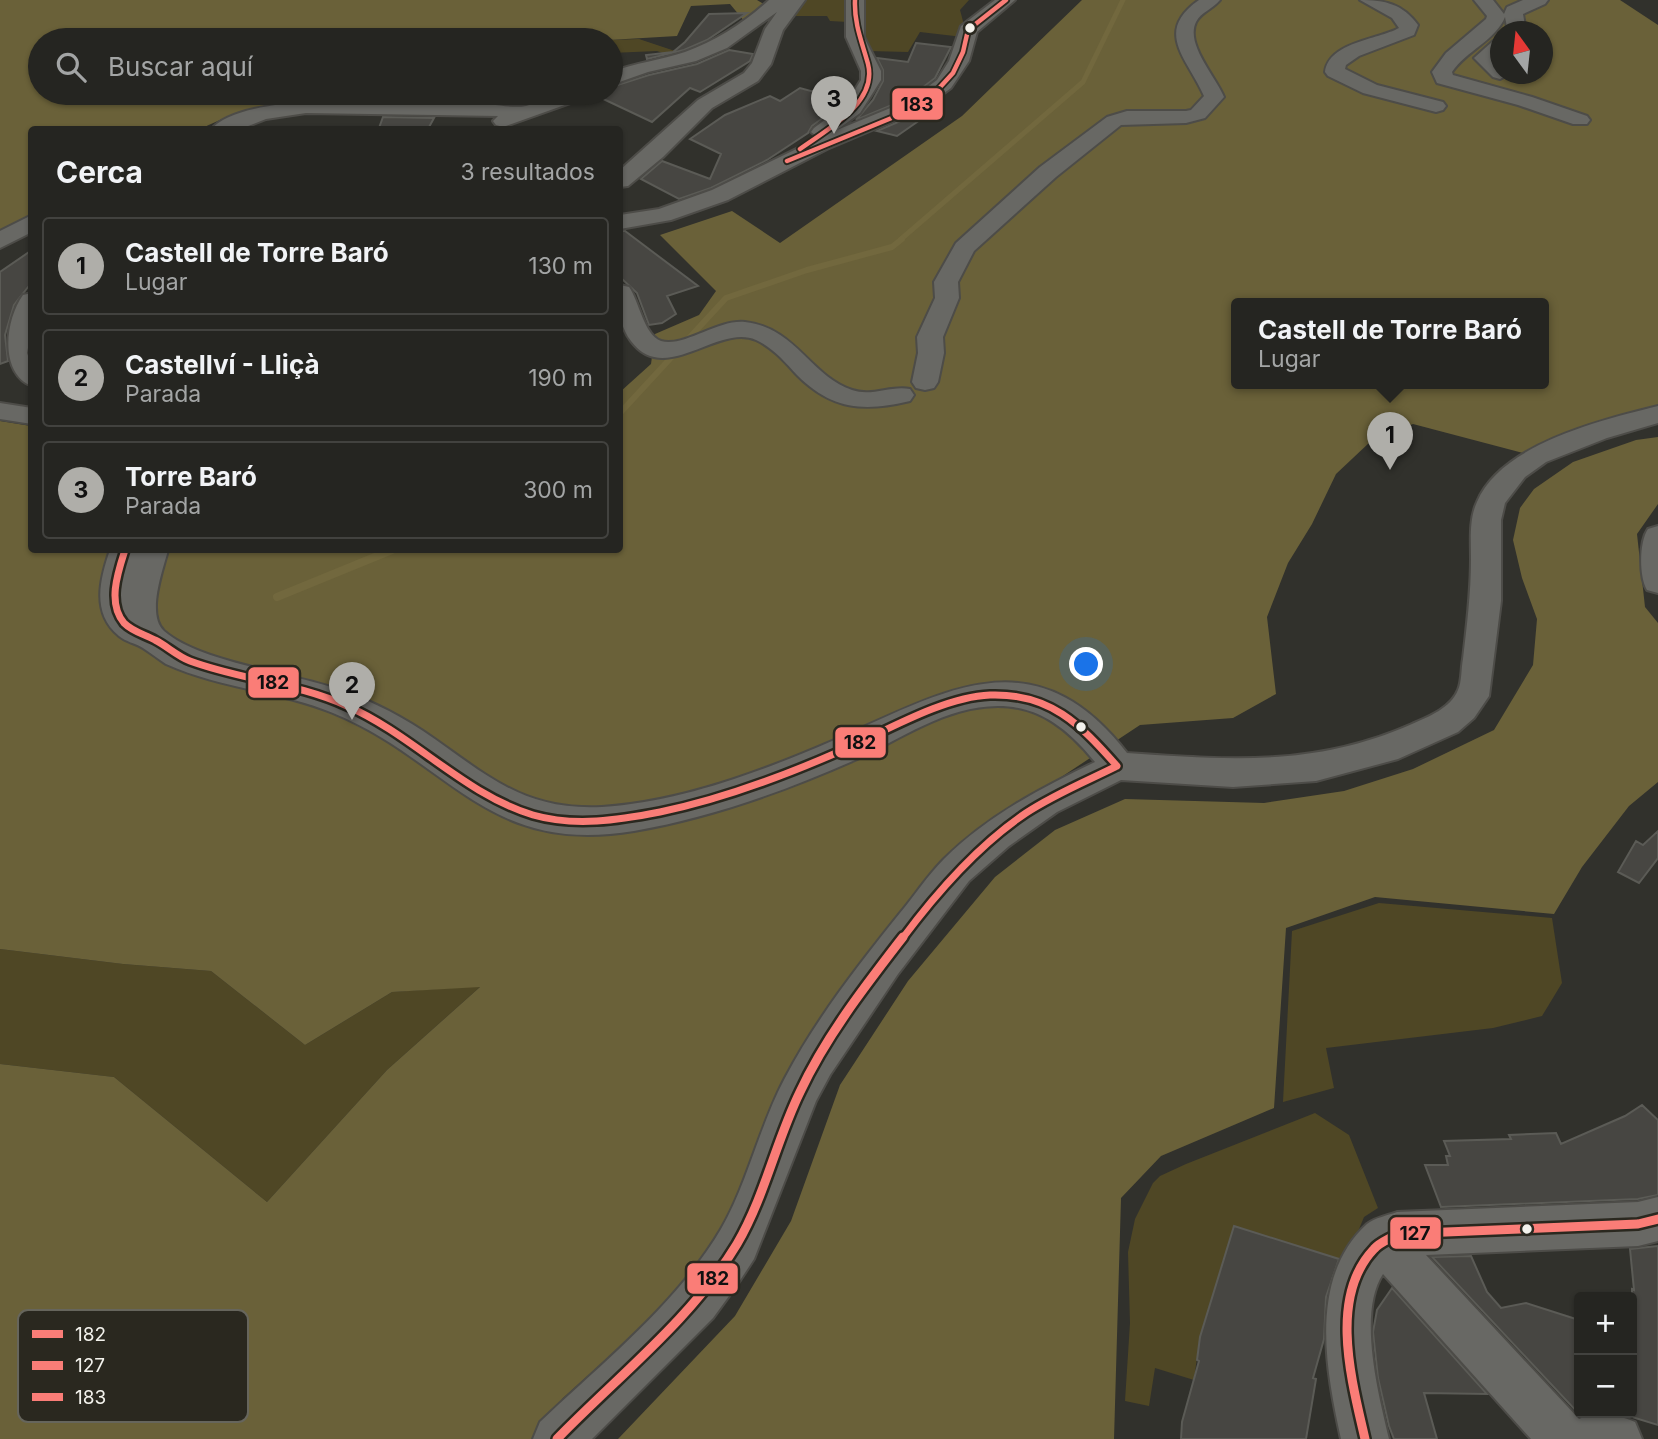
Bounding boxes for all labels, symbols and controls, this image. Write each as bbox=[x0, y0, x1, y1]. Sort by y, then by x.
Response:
unlabelled marker bbox=[963, 21, 977, 35]
north arrow bbox=[1490, 21, 1553, 84]
search box bbox=[28, 28, 623, 105]
icon: search bbox=[52, 48, 90, 86]
text: Buscar aquí bbox=[108, 51, 253, 82]
pin: 3 bbox=[811, 76, 857, 134]
line badge: 183 bbox=[891, 87, 944, 121]
text: 183 bbox=[901, 93, 933, 116]
text: Cerca bbox=[56, 154, 143, 190]
text: 3 resultados bbox=[460, 158, 595, 186]
text: Castell de Torre Baró bbox=[125, 237, 389, 268]
text: 1 bbox=[76, 252, 86, 280]
text: 130 m bbox=[528, 252, 593, 280]
text: Lugar bbox=[125, 268, 187, 296]
popup bbox=[1231, 298, 1549, 389]
text: Castell de Torre Baró bbox=[1258, 314, 1522, 345]
text: Lugar bbox=[1258, 345, 1320, 373]
text: Castellví - Lliçà bbox=[125, 349, 320, 380]
text: 2 bbox=[74, 364, 88, 392]
text: 190 m bbox=[528, 364, 593, 392]
text: Parada bbox=[125, 380, 201, 408]
pin: 1 bbox=[1367, 412, 1413, 470]
text: Torre Baró bbox=[125, 461, 257, 492]
text: 3 bbox=[74, 476, 88, 504]
text: 300 m bbox=[523, 476, 593, 504]
text: Parada bbox=[125, 492, 201, 520]
your location bbox=[1069, 647, 1103, 681]
pin: 2 bbox=[329, 662, 375, 720]
line badge: 182 bbox=[247, 666, 300, 699]
text: 182 bbox=[257, 671, 289, 694]
unlabelled marker bbox=[1074, 720, 1088, 734]
line badge: 182 bbox=[834, 726, 887, 759]
text: 182 bbox=[844, 731, 876, 754]
line badge: 127 bbox=[1389, 1216, 1442, 1250]
text: 127 bbox=[1399, 1222, 1431, 1245]
unlabelled marker bbox=[1520, 1222, 1534, 1236]
line badge: 182 bbox=[686, 1262, 739, 1295]
text: 182 bbox=[697, 1267, 729, 1290]
map controls bbox=[1574, 1292, 1637, 1418]
button: + bbox=[1574, 1292, 1637, 1355]
legend bbox=[18, 1310, 248, 1422]
text: 182 bbox=[75, 1323, 106, 1346]
text: 127 bbox=[75, 1354, 105, 1377]
button: − bbox=[1574, 1355, 1637, 1418]
text: 183 bbox=[75, 1386, 106, 1409]

